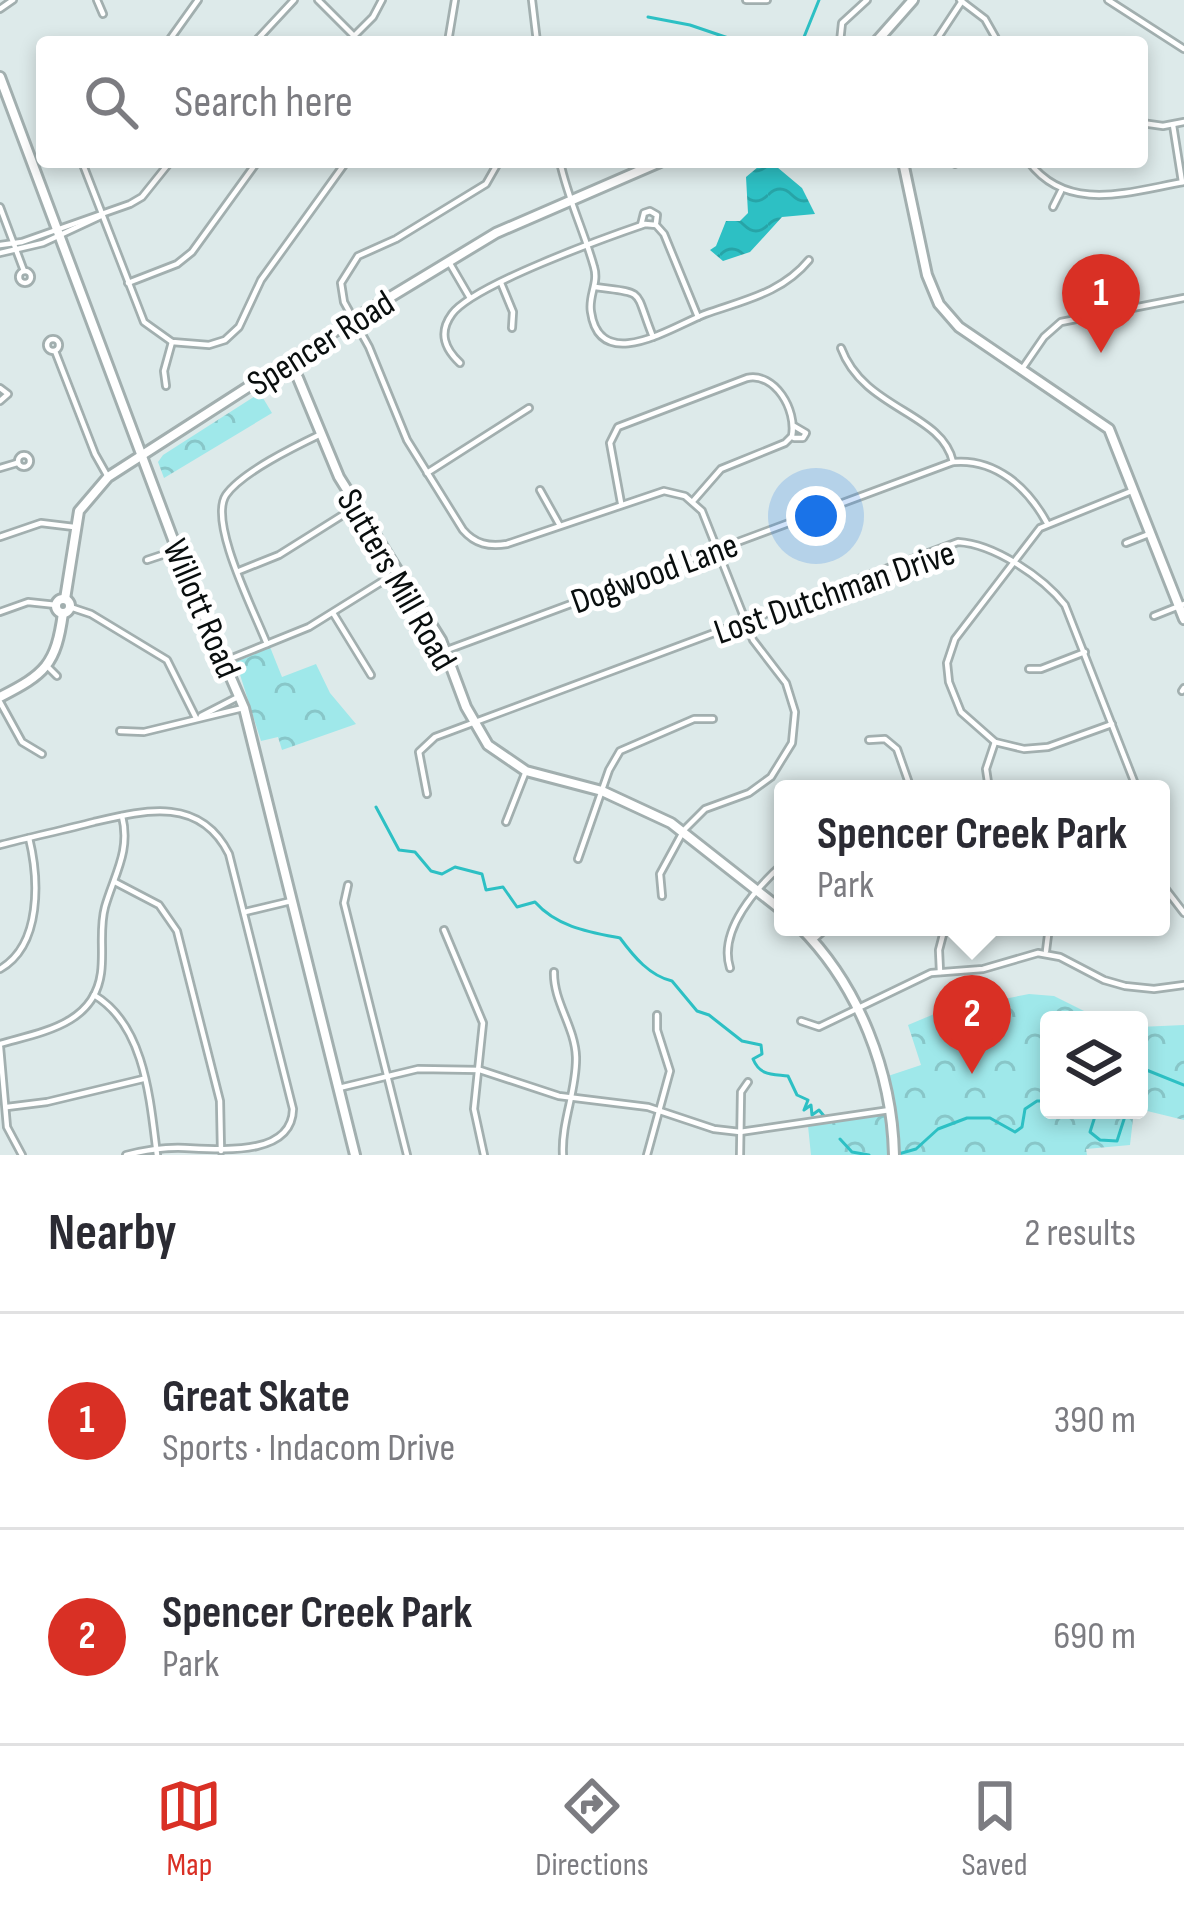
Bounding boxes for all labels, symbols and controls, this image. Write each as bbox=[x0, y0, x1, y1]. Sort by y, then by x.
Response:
search box bbox=[36, 36, 1148, 168]
icon: search bbox=[78, 69, 144, 135]
text: Search here bbox=[174, 75, 353, 130]
pin: 1 bbox=[1062, 254, 1140, 353]
street label: Spencer Road bbox=[240, 282, 403, 406]
street label: Sutters Mill Road bbox=[327, 482, 465, 679]
your location bbox=[786, 486, 846, 546]
street label: Dogwood Lane bbox=[566, 524, 744, 624]
street label: Lost Dutchman Drive bbox=[709, 532, 961, 655]
street label: Willott Road bbox=[152, 533, 249, 685]
popup bbox=[774, 780, 1170, 936]
text: Spencer Creek Park bbox=[817, 807, 1127, 862]
text: Park bbox=[817, 862, 874, 909]
pin: 2 bbox=[933, 975, 1011, 1074]
map controls bbox=[1040, 1011, 1148, 1119]
button: layers bbox=[1040, 1011, 1148, 1119]
text: Nearby bbox=[48, 1203, 177, 1264]
text: 2 results bbox=[1024, 1210, 1136, 1257]
text: Great Skate bbox=[162, 1370, 350, 1425]
text: 1 bbox=[79, 1397, 95, 1444]
text: 390 m bbox=[1054, 1397, 1136, 1444]
text: Sports · Indacom Drive bbox=[162, 1425, 455, 1472]
text: Spencer Creek Park bbox=[162, 1586, 472, 1641]
text: 2 bbox=[78, 1613, 96, 1660]
text: 690 m bbox=[1053, 1613, 1136, 1660]
text: Park bbox=[162, 1641, 219, 1688]
tab: Map bbox=[156, 1773, 222, 1885]
tab: Directions bbox=[535, 1773, 649, 1885]
tab: Saved bbox=[961, 1773, 1028, 1885]

